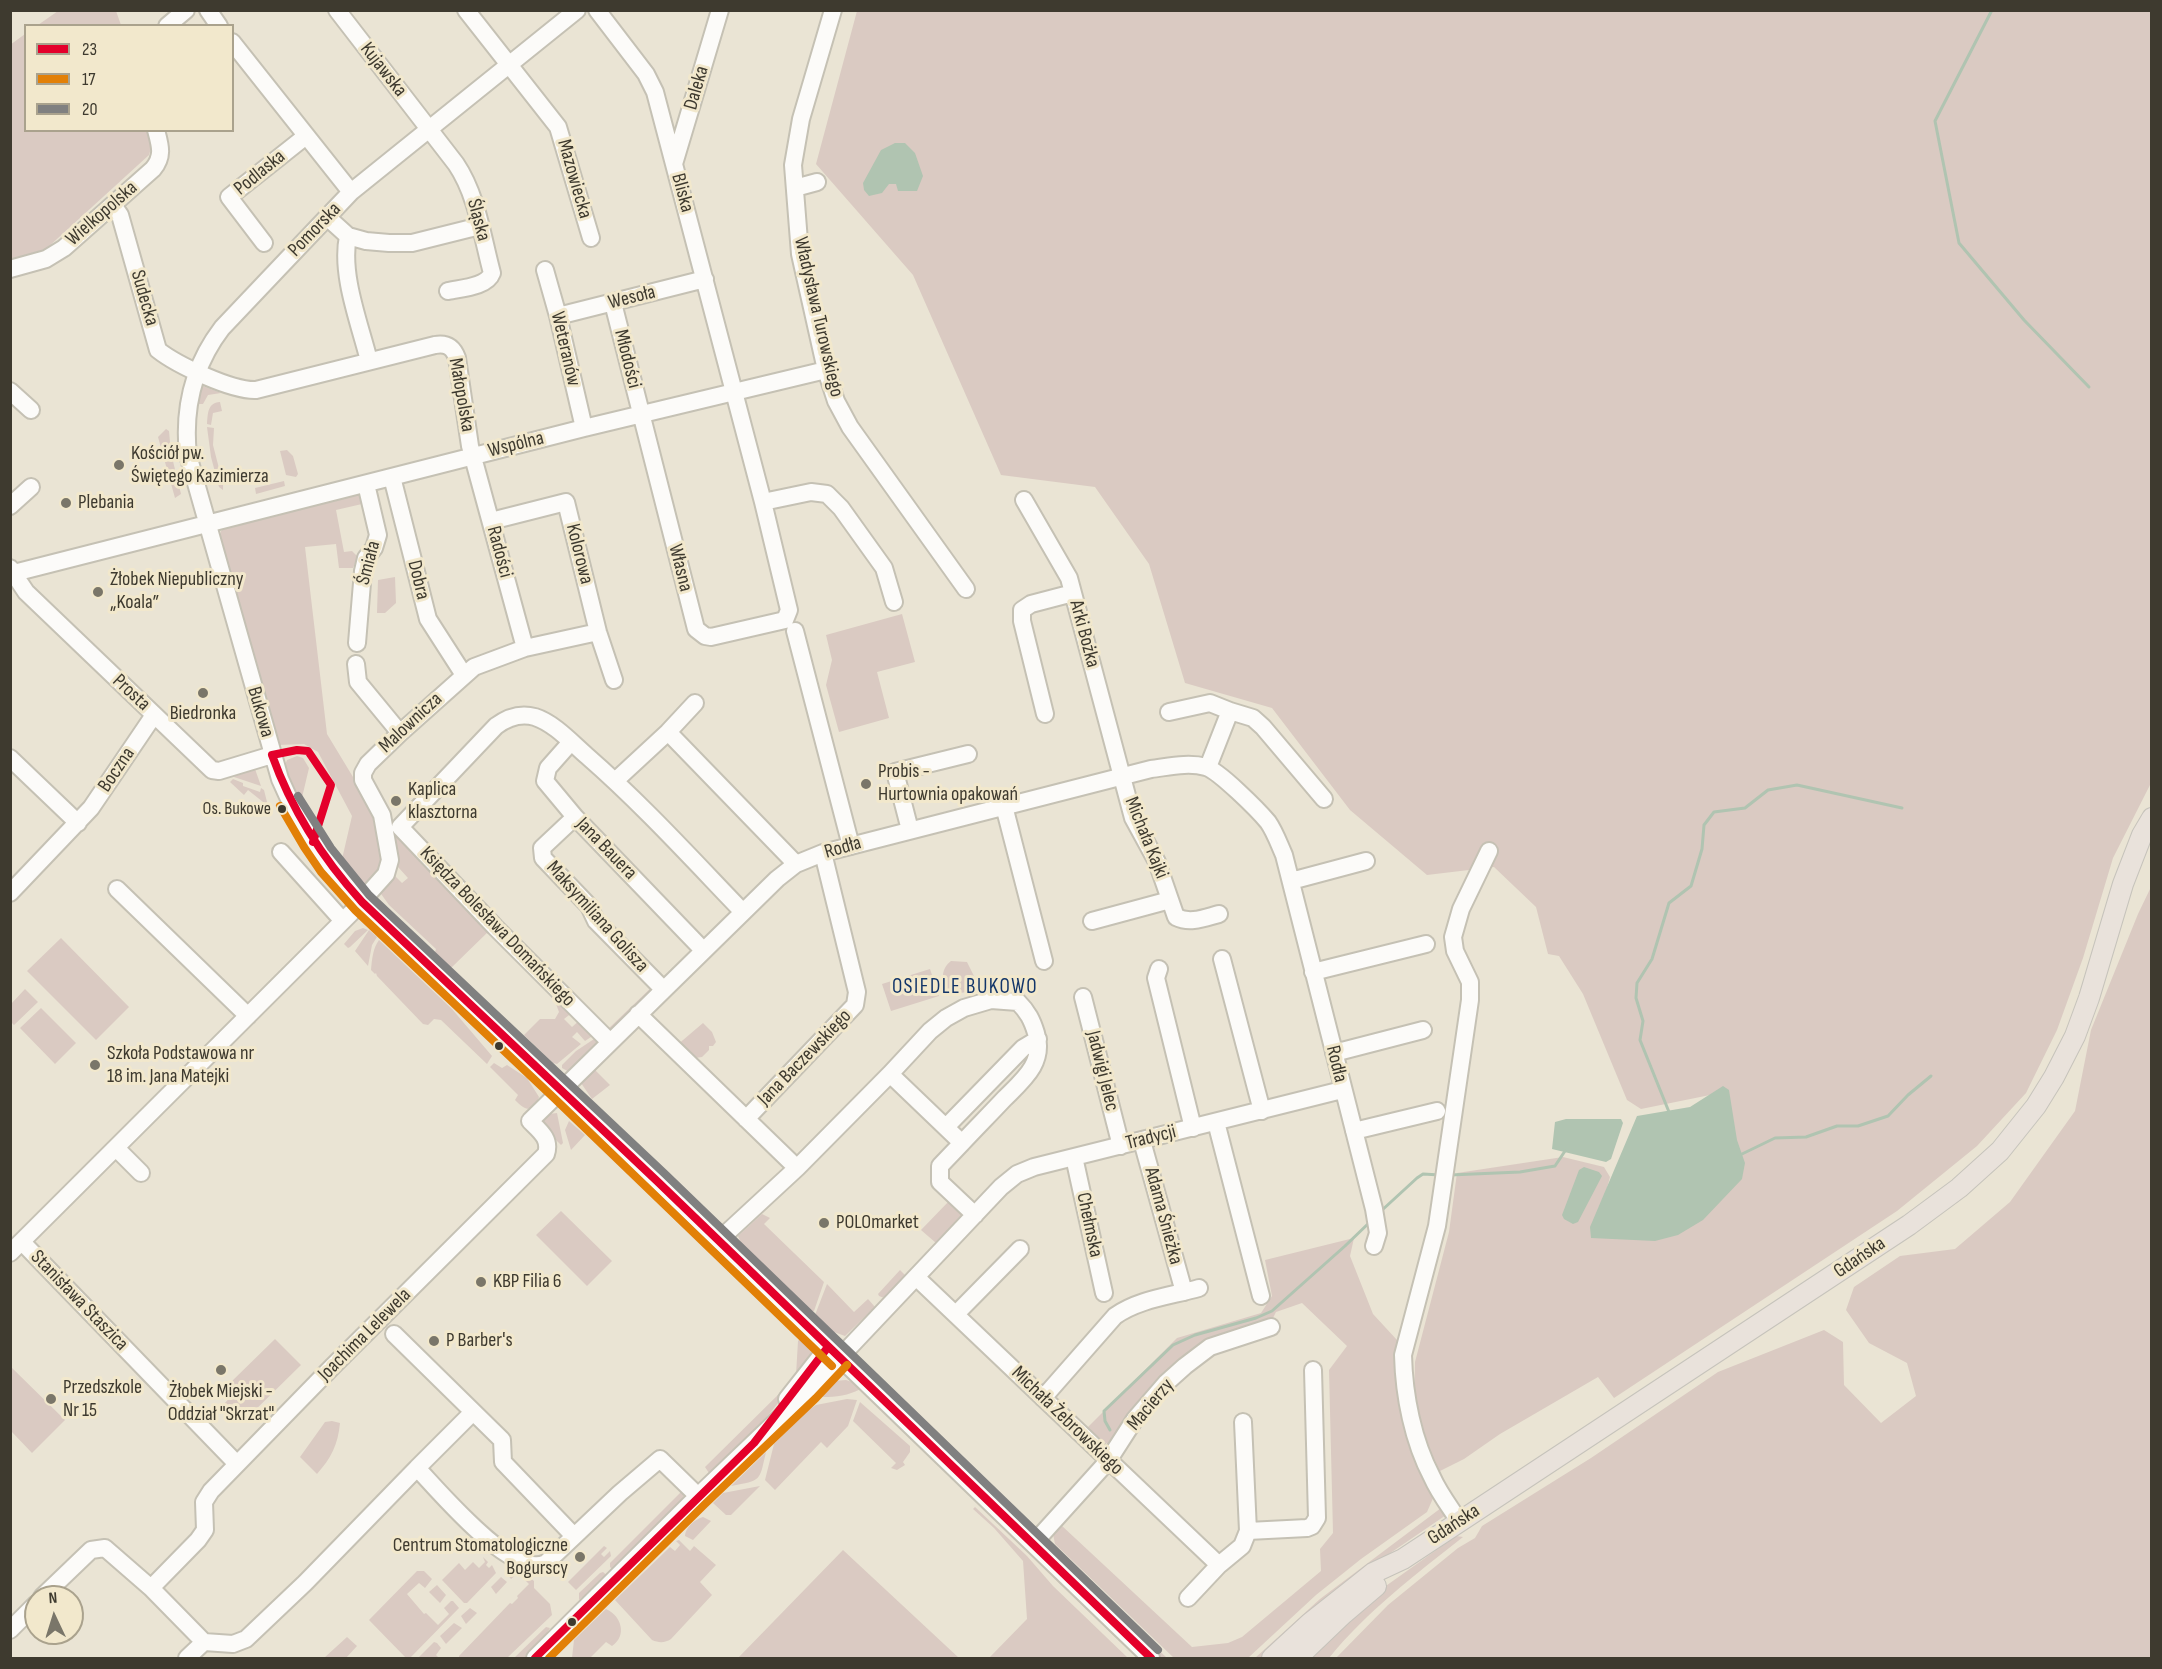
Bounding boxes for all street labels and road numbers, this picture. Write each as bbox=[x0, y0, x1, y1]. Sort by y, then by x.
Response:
street label: Kujawska bbox=[354, 38, 412, 102]
street label: Daleka bbox=[679, 63, 715, 113]
street label: Mazowiecka bbox=[551, 137, 597, 221]
street label: Podlaska bbox=[230, 145, 290, 201]
street label: Bliska bbox=[665, 171, 699, 215]
street label: Wielkopolska bbox=[61, 176, 143, 252]
street label: Śląska bbox=[461, 196, 495, 244]
street label: Pomorska bbox=[283, 198, 347, 262]
street label: Władysława Turowskiego bbox=[788, 235, 848, 399]
street label: Sudecka bbox=[125, 267, 163, 329]
street label: Wesoła bbox=[606, 281, 658, 315]
street label: Weteranów bbox=[545, 309, 585, 389]
street label: Młodości bbox=[608, 327, 646, 391]
street label: Małopolska bbox=[443, 356, 479, 434]
street label: Wspólna bbox=[486, 427, 546, 463]
street label: Kolorowa bbox=[560, 521, 598, 587]
street label: Radości bbox=[481, 524, 517, 580]
street label: Śmiała bbox=[352, 539, 386, 587]
street label: Własna bbox=[663, 542, 697, 594]
street label: Dobra bbox=[402, 558, 434, 602]
street label: Arki Bożka bbox=[1064, 598, 1104, 670]
street label: Prosta bbox=[107, 670, 155, 716]
street label: Bukowa bbox=[241, 684, 279, 740]
street label: Malownicza bbox=[374, 688, 448, 758]
street label: Boczna bbox=[93, 743, 141, 797]
street label: Michała Kajki bbox=[1119, 794, 1173, 882]
street label: Jana Bauera bbox=[570, 813, 642, 885]
street label: Rodła bbox=[822, 831, 864, 865]
street label: Księdza Bolesława Domańskiego bbox=[414, 842, 580, 1012]
street label: Maksymiliana Golisza bbox=[541, 856, 653, 978]
street label: Jana Baczewskiego bbox=[753, 1005, 857, 1111]
street label: Jadwigi Jelec bbox=[1080, 1028, 1124, 1114]
street label: Rodła bbox=[1320, 1043, 1352, 1085]
street label: Tradycji bbox=[1123, 1120, 1179, 1156]
street label: Adama Śnieżka bbox=[1139, 1165, 1187, 1267]
street label: Chełmska bbox=[1070, 1191, 1108, 1259]
street label: Gdańska bbox=[1830, 1232, 1890, 1284]
street label: Stanisława Staszica bbox=[25, 1246, 133, 1356]
street label: Joachima Lelewela bbox=[314, 1284, 416, 1386]
street label: Michała Żebrowskiego bbox=[1006, 1362, 1128, 1480]
street label: Macierzy bbox=[1122, 1374, 1180, 1436]
street label: Gdańska bbox=[1424, 1499, 1484, 1551]

